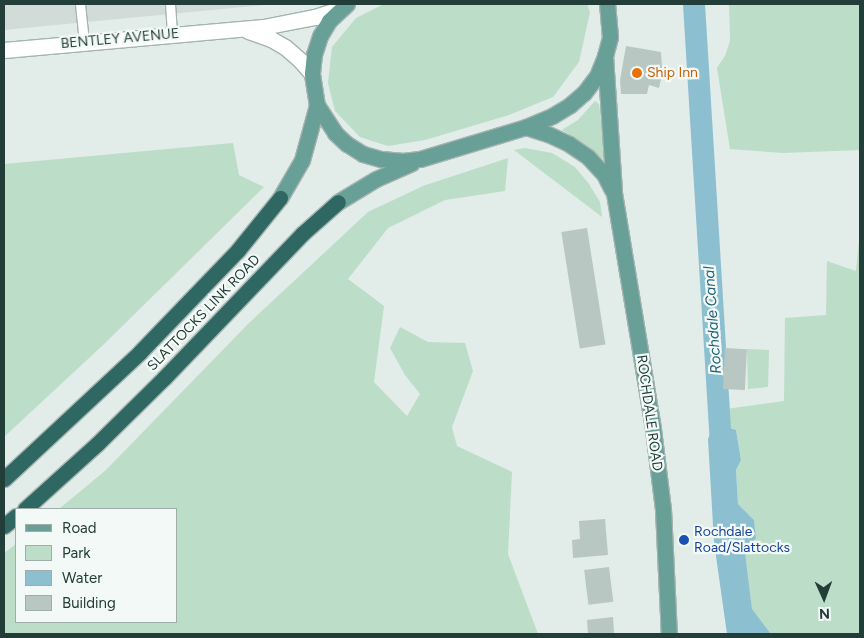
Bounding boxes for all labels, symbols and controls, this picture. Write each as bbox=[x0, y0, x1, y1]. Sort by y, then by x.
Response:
street label: BENTLEY AVENUE bbox=[60, 25, 180, 53]
place label: Ship Inn bbox=[647, 65, 698, 81]
marker: Ship Inn bbox=[631, 67, 643, 79]
street label: SLATTOCKS LINK ROAD bbox=[144, 251, 264, 375]
water label: Rochdale Canal bbox=[700, 266, 726, 374]
street label: ROCHDALE ROAD bbox=[633, 354, 665, 472]
legend bbox=[15, 508, 178, 623]
text: Road bbox=[62, 519, 97, 537]
place label: Rochdale Road/Slattocks bbox=[694, 524, 790, 556]
marker: Rochdale Road/Slattocks bbox=[678, 534, 690, 546]
text: Park bbox=[62, 544, 91, 562]
text: Water bbox=[62, 569, 102, 587]
north arrow bbox=[799, 573, 849, 623]
text: Building bbox=[62, 594, 116, 612]
text: N bbox=[819, 605, 830, 622]

